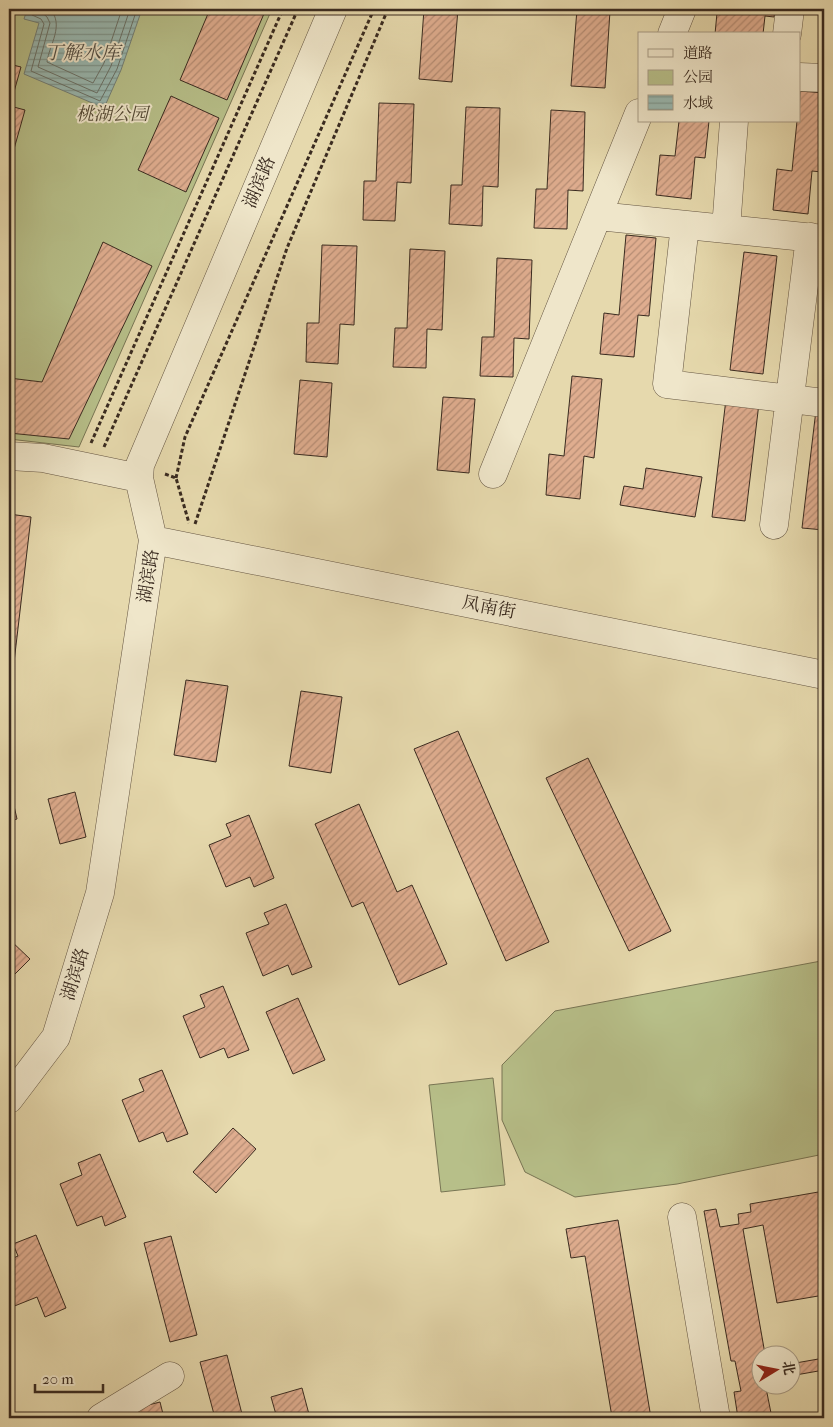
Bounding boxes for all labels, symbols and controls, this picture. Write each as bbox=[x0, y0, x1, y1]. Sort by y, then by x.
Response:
legend bbox=[638, 32, 800, 122]
water label: 丁解水库 bbox=[44, 42, 123, 64]
text: 道路 bbox=[683, 44, 713, 62]
text: 公园 bbox=[683, 68, 713, 86]
text: 水域 bbox=[683, 94, 713, 112]
park label: 桃湖公园 bbox=[76, 104, 151, 125]
street label: 湖滨路 bbox=[239, 153, 280, 211]
street label: 湖滨路 bbox=[134, 548, 163, 604]
street label: 凤南街 bbox=[460, 592, 517, 623]
street label: 湖滨路 bbox=[58, 945, 93, 1003]
north arrow bbox=[750, 1344, 800, 1394]
text: 北 bbox=[779, 1359, 798, 1376]
scale bar bbox=[35, 1362, 102, 1394]
text: 20 m bbox=[42, 1370, 74, 1388]

